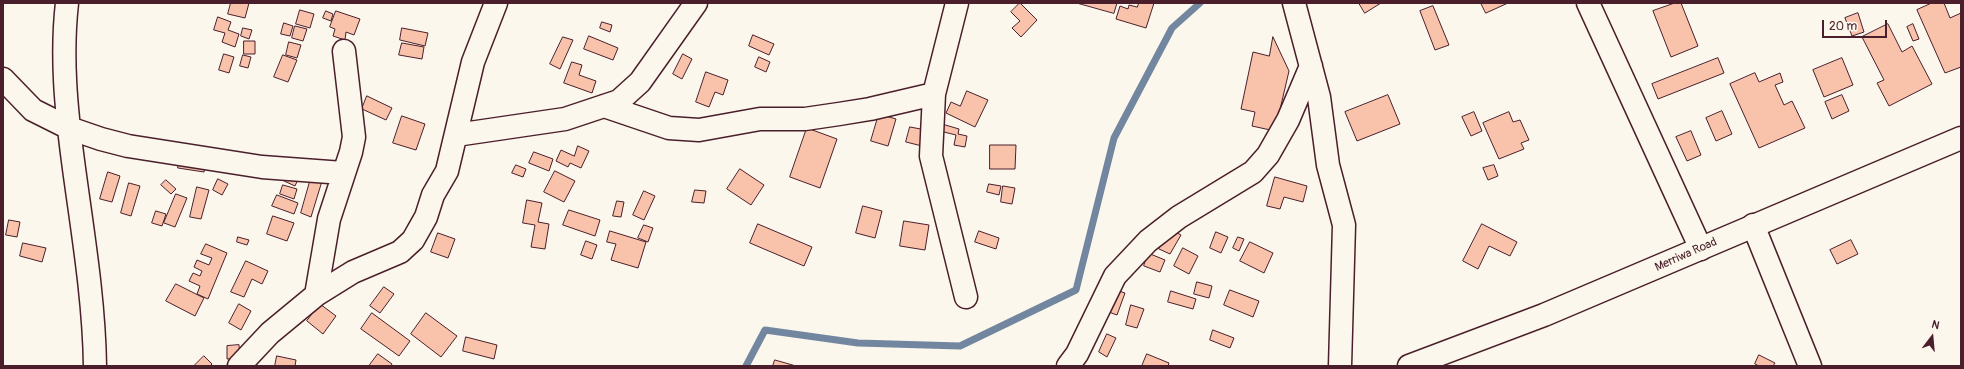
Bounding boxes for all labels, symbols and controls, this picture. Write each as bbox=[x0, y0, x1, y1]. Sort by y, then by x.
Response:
scale bar bbox=[1824, 12, 1889, 38]
text: 20 m bbox=[1829, 19, 1857, 34]
street label: Merriwa Road bbox=[1653, 235, 1719, 275]
north arrow bbox=[1912, 317, 1952, 357]
text: N bbox=[1930, 318, 1941, 332]

